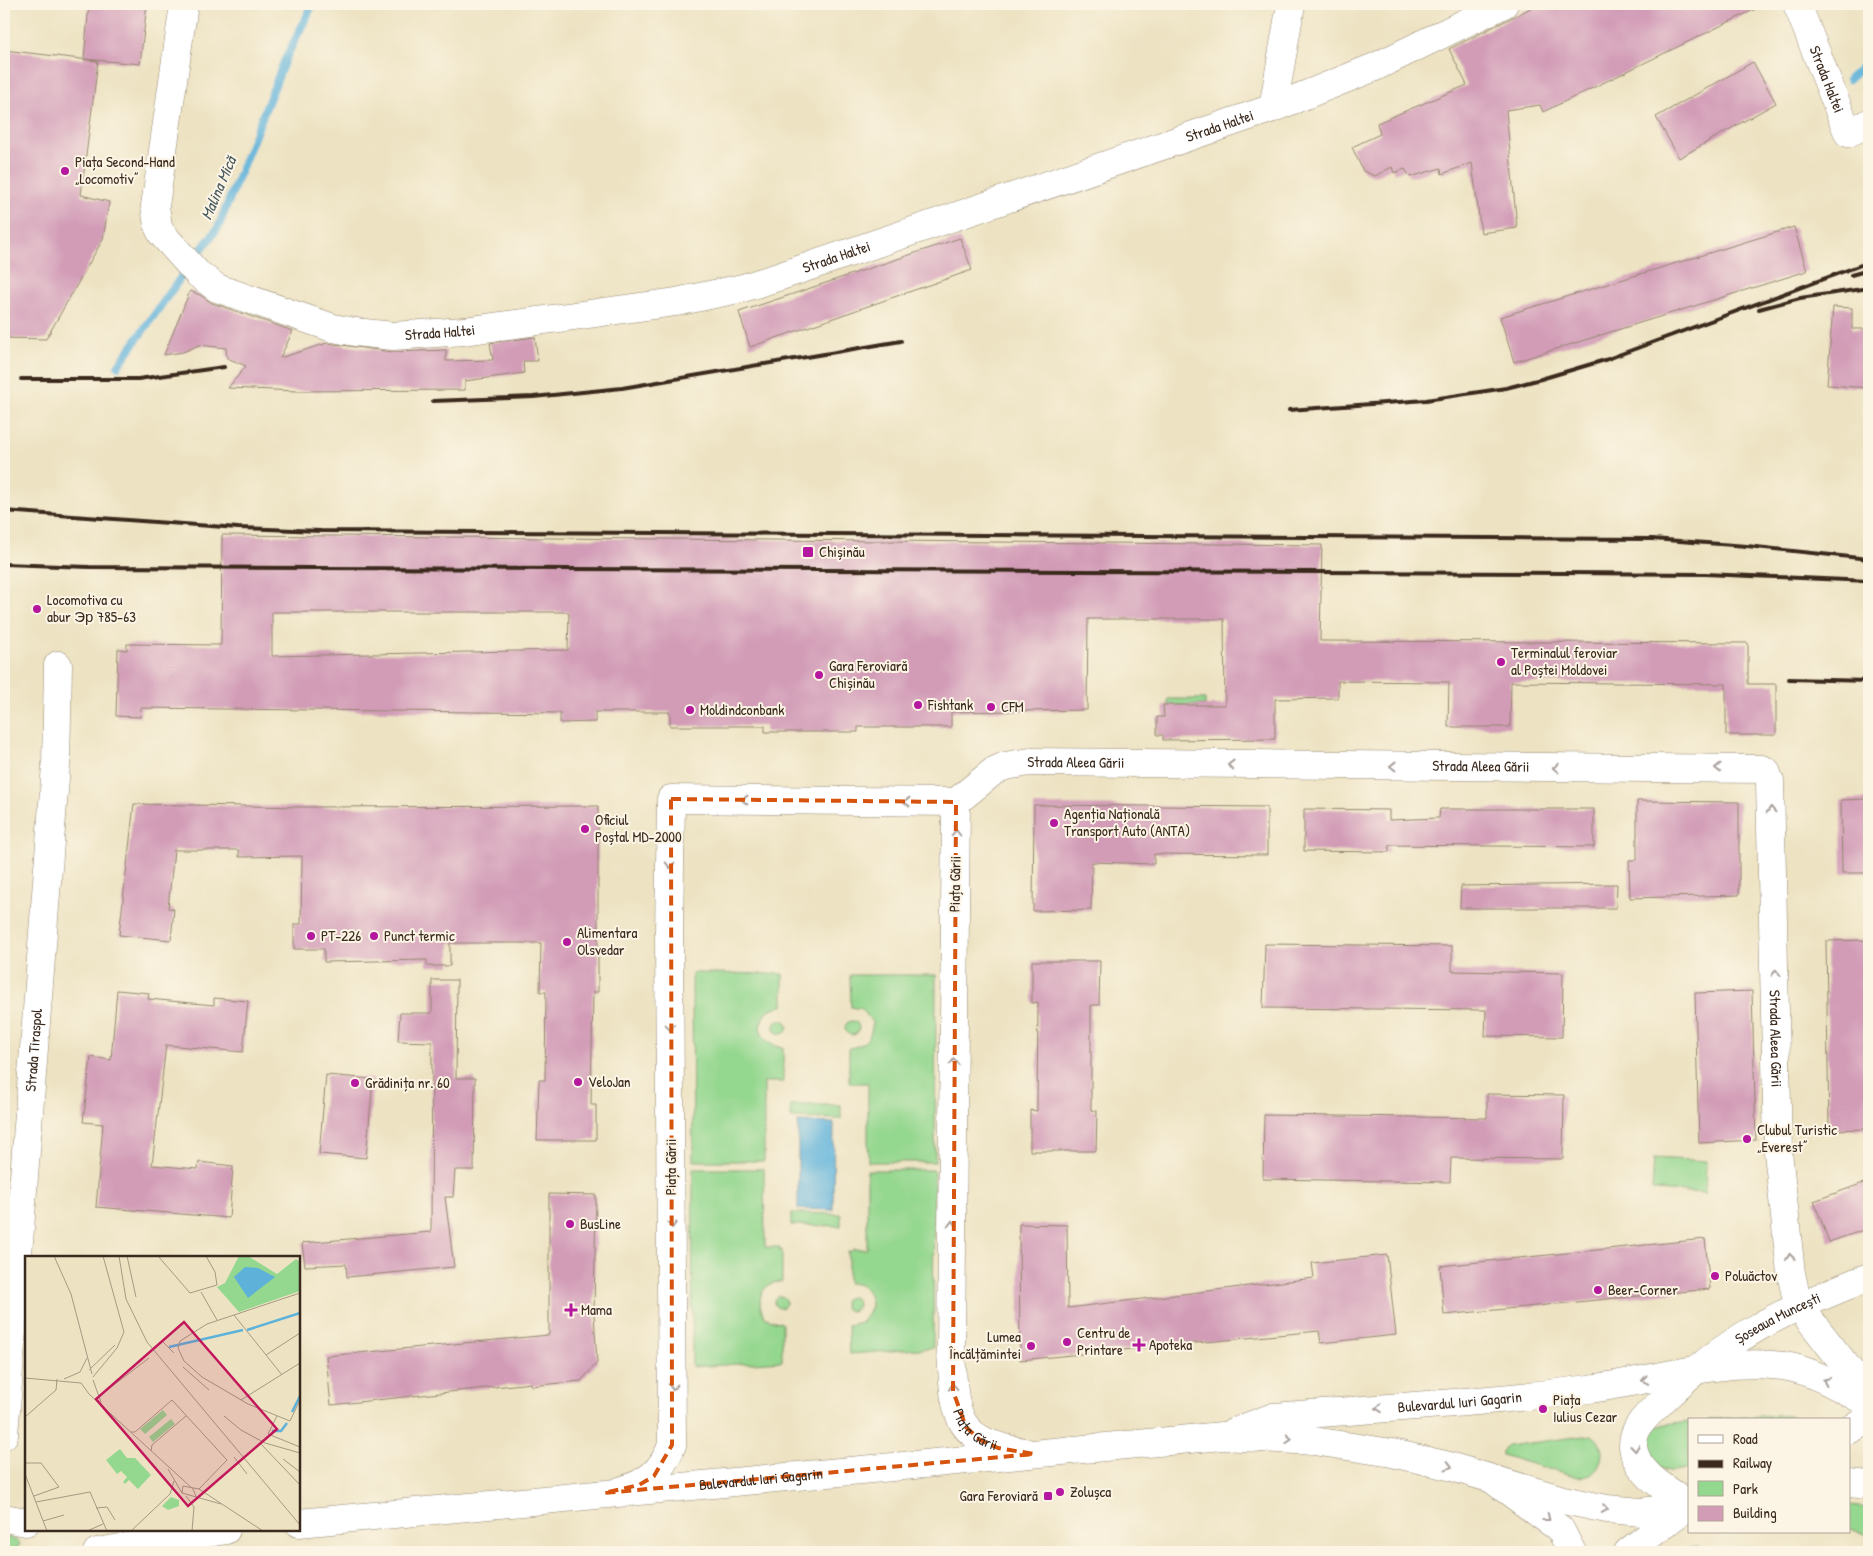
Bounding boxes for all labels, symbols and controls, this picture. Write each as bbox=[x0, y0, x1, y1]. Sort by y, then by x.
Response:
street label: Strada Haltei bbox=[1805, 43, 1850, 116]
street label: Strada Haltei bbox=[1183, 104, 1256, 147]
place label: Piața Second-Hand „Locomotiv” bbox=[75, 151, 175, 189]
water label: Malina Mică bbox=[195, 152, 242, 223]
marker: Piața Second-Hand „Locomotiv” bbox=[59, 165, 71, 177]
street label: Strada Haltei bbox=[800, 235, 873, 278]
street label: Strada Haltei bbox=[404, 319, 476, 345]
place label: Chișinău bbox=[819, 541, 865, 562]
marker: Chișinău bbox=[801, 545, 815, 559]
place label: Locomotiva cu abur Эр 785-63 bbox=[47, 589, 136, 627]
marker: Locomotiva cu abur Эр 785-63 bbox=[31, 603, 43, 615]
place label: Terminalul feroviar al Poștei Moldovei bbox=[1511, 642, 1618, 680]
place label: Gara Feroviară Chișinău bbox=[829, 655, 908, 693]
marker: Terminalul feroviar al Poștei Moldovei bbox=[1495, 656, 1507, 668]
marker: Gara Feroviară Chișinău bbox=[813, 669, 825, 681]
place label: Fishtank bbox=[927, 694, 973, 715]
place label: CFM bbox=[1001, 696, 1024, 717]
place label: Moldindconbank bbox=[700, 699, 785, 720]
marker: Fishtank bbox=[912, 699, 924, 711]
marker: CFM bbox=[985, 701, 997, 713]
marker: Moldindconbank bbox=[684, 704, 696, 716]
street label: Strada Aleea Gării bbox=[1027, 751, 1125, 773]
street label: Strada Aleea Gării bbox=[1432, 755, 1530, 777]
one-way arrow bbox=[1227, 759, 1235, 770]
one-way arrow bbox=[1389, 761, 1397, 771]
one-way arrow bbox=[1552, 763, 1560, 773]
one-way arrow bbox=[1714, 763, 1722, 773]
one-way arrow bbox=[740, 795, 748, 805]
one-way arrow bbox=[903, 797, 910, 807]
place label: Agenția Națională Transport Auto (ANTA) bbox=[1064, 803, 1190, 841]
one-way arrow bbox=[1766, 806, 1776, 814]
place label: Oficiul Poștal MD-2000 bbox=[595, 809, 682, 847]
marker: Agenția Națională Transport Auto (ANTA) bbox=[1048, 817, 1060, 829]
marker: Oficiul Poștal MD-2000 bbox=[579, 823, 591, 835]
one-way arrow bbox=[951, 829, 961, 837]
street label: Piața Gării bbox=[944, 856, 965, 912]
one-way arrow bbox=[665, 862, 675, 869]
place label: Alimentara Olsvedar bbox=[577, 922, 637, 960]
place label: PT-226 bbox=[321, 925, 361, 946]
place label: Punct termic bbox=[384, 925, 455, 946]
marker: PT-226 bbox=[305, 930, 317, 942]
marker: Punct termic bbox=[368, 930, 380, 942]
marker: Alimentara Olsvedar bbox=[561, 936, 573, 948]
one-way arrow bbox=[1770, 968, 1781, 976]
street label: Strada Aleea Gării bbox=[1765, 990, 1788, 1087]
street label: Strada Tiraspol bbox=[20, 1008, 47, 1092]
one-way arrow bbox=[665, 1024, 675, 1032]
one-way arrow bbox=[948, 1057, 959, 1065]
place label: VeloJan bbox=[588, 1071, 631, 1092]
place label: Grădinița nr. 60 bbox=[365, 1072, 450, 1093]
marker: VeloJan bbox=[572, 1076, 584, 1088]
marker: Grădinița nr. 60 bbox=[349, 1077, 361, 1089]
place label: Clubul Turistic „Everest” bbox=[1757, 1119, 1837, 1157]
marker: Clubul Turistic „Everest” bbox=[1741, 1133, 1753, 1145]
street label: Piața Gării bbox=[660, 1139, 681, 1195]
place label: BusLine bbox=[580, 1213, 621, 1234]
marker: BusLine bbox=[564, 1218, 576, 1230]
one-way arrow bbox=[947, 1220, 957, 1228]
one-way arrow bbox=[667, 1222, 677, 1229]
one-way arrow bbox=[1785, 1253, 1796, 1261]
inset map bbox=[25, 1256, 300, 1531]
place label: Poluăctov bbox=[1725, 1265, 1777, 1286]
marker: Poluăctov bbox=[1709, 1270, 1721, 1282]
place label: Beer-Corner bbox=[1608, 1279, 1678, 1300]
marker: Beer-Corner bbox=[1592, 1284, 1604, 1296]
street label: Șoseaua Muncești bbox=[1731, 1287, 1823, 1349]
place label: Mama bbox=[581, 1299, 612, 1320]
marker: Mama bbox=[565, 1304, 577, 1316]
place label: Centru de Printare bbox=[1077, 1322, 1130, 1360]
place label: Lumea Încălțămintei bbox=[948, 1326, 1021, 1364]
place label: Apoteka bbox=[1149, 1334, 1192, 1355]
marker: Centru de Printare bbox=[1061, 1336, 1073, 1348]
marker: Apoteka bbox=[1133, 1339, 1145, 1351]
marker: Lumea Încălțămintei bbox=[1025, 1340, 1037, 1352]
one-way arrow bbox=[1641, 1374, 1649, 1384]
one-way arrow bbox=[1822, 1377, 1831, 1388]
one-way arrow bbox=[948, 1382, 959, 1390]
one-way arrow bbox=[668, 1384, 678, 1392]
street label: Bulevardul Iuri Gagarin bbox=[1397, 1386, 1523, 1417]
place label: Piața Iulius Cezar bbox=[1553, 1389, 1618, 1427]
one-way arrow bbox=[1375, 1403, 1383, 1414]
marker: Piața Iulius Cezar bbox=[1537, 1403, 1549, 1415]
street label: Piața Gării bbox=[948, 1406, 1000, 1455]
legend bbox=[1688, 1418, 1850, 1534]
text: Road bbox=[1733, 1428, 1758, 1449]
one-way arrow bbox=[1285, 1434, 1293, 1445]
one-way arrow bbox=[1629, 1444, 1640, 1452]
text: Railway bbox=[1733, 1452, 1772, 1473]
one-way arrow bbox=[1444, 1461, 1452, 1471]
street label: Bulevardul Iuri Gagarin bbox=[698, 1463, 824, 1495]
text: Park bbox=[1733, 1478, 1758, 1499]
place label: Zolușca bbox=[1070, 1481, 1111, 1502]
place label: Gara Feroviară bbox=[960, 1485, 1038, 1506]
marker: Zolușca bbox=[1054, 1486, 1066, 1498]
marker: Gara Feroviară bbox=[1042, 1490, 1054, 1502]
text: Building bbox=[1733, 1502, 1777, 1523]
one-way arrow bbox=[1601, 1503, 1610, 1513]
one-way arrow bbox=[1541, 1513, 1550, 1521]

